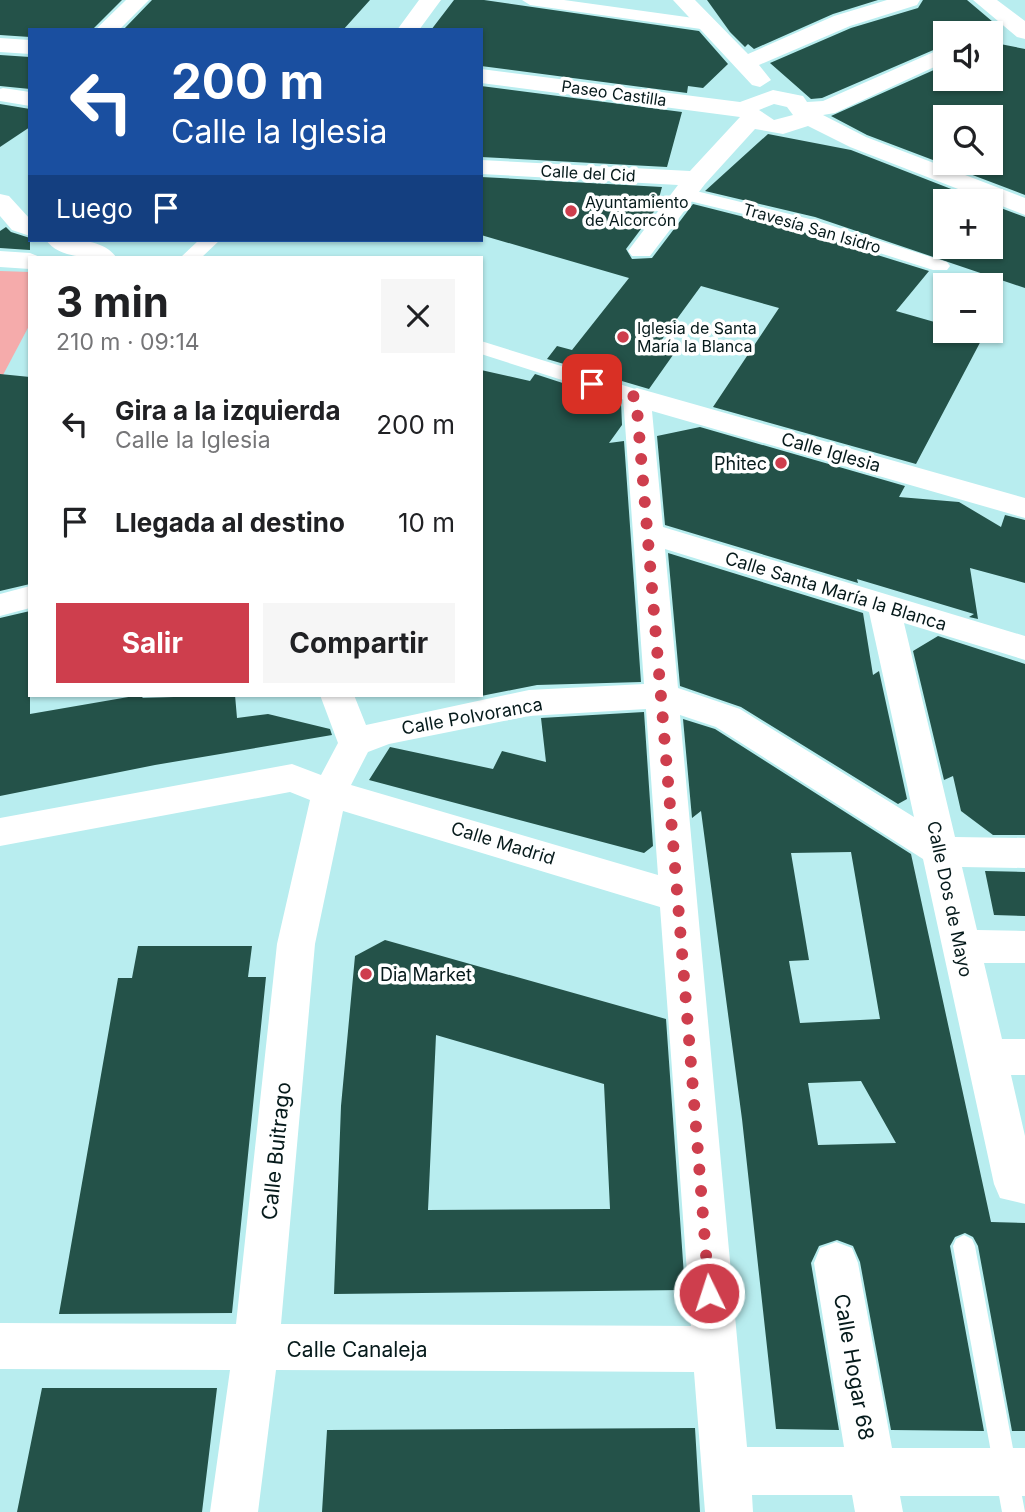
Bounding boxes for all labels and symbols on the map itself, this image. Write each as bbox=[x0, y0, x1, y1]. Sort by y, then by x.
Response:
street label: Paseo Castilla bbox=[560, 76, 668, 110]
street label: Calle del Cid bbox=[540, 161, 636, 185]
place label: Ayuntamiento de Alcorcón bbox=[585, 192, 689, 230]
street label: Travesía San Isidro bbox=[741, 199, 883, 257]
marker: Ayuntamiento de Alcorcón bbox=[563, 203, 579, 219]
place label: Iglesia de Santa María la Blanca bbox=[637, 318, 757, 356]
marker: Iglesia de Santa María la Blanca bbox=[615, 329, 631, 345]
pin bbox=[562, 354, 622, 414]
street label: Calle Iglesia bbox=[779, 428, 883, 476]
place label: Phitec bbox=[714, 453, 767, 474]
marker: Phitec bbox=[773, 455, 789, 471]
street label: Calle Santa María la Blanca bbox=[723, 547, 949, 635]
street label: Calle Polvoranca bbox=[400, 693, 544, 739]
street label: Calle Madrid bbox=[449, 817, 557, 869]
street label: Calle Dos de Mayo bbox=[923, 819, 977, 979]
place label: Dia Market bbox=[380, 964, 472, 985]
marker: Dia Market bbox=[358, 966, 374, 982]
street label: Calle Buitrago bbox=[256, 1081, 296, 1221]
position arrow bbox=[672, 1256, 746, 1330]
street label: Calle Hogar 68 bbox=[829, 1292, 879, 1442]
street label: Calle Canaleja bbox=[287, 1337, 428, 1362]

